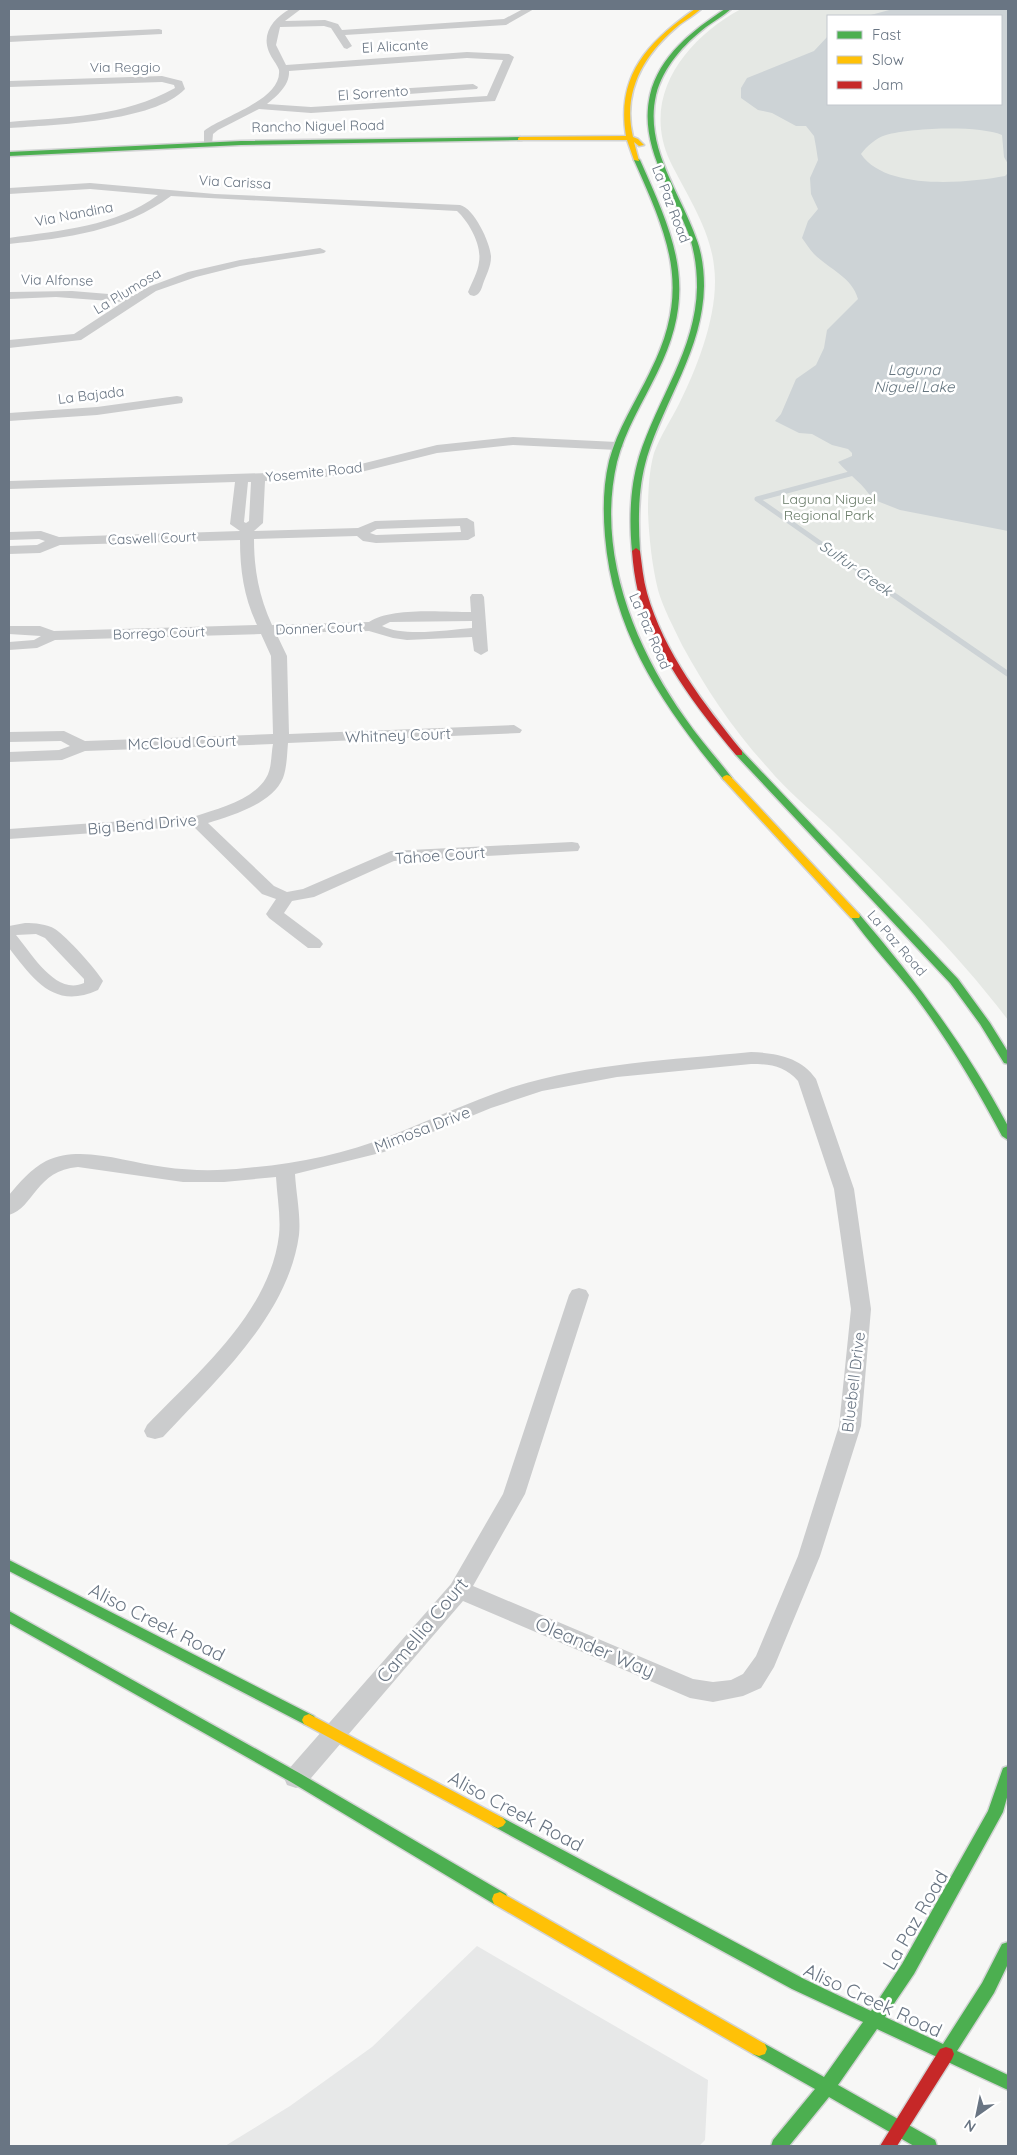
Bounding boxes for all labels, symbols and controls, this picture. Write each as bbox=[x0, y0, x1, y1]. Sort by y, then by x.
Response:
legend bbox=[827, 15, 1002, 105]
text: Fast bbox=[872, 25, 901, 44]
street label: El Alicante bbox=[361, 35, 429, 57]
text: Slow bbox=[872, 50, 904, 69]
street label: Via Reggio bbox=[90, 58, 160, 76]
text: Jam bbox=[872, 75, 903, 94]
street label: El Sorrento bbox=[337, 82, 409, 104]
street label: Rancho Niguel Road bbox=[251, 116, 385, 136]
street label: La Paz Road bbox=[648, 163, 694, 245]
street label: Via Carissa bbox=[198, 171, 272, 193]
street label: Via Nandina bbox=[33, 198, 115, 230]
street label: La Plumosa bbox=[90, 264, 164, 318]
street label: Via Alfonse bbox=[21, 270, 93, 290]
water label: Laguna Niguel Lake bbox=[873, 360, 955, 396]
street label: La Bajada bbox=[57, 382, 125, 408]
street label: Yosemite Road bbox=[265, 458, 363, 486]
park label: Laguna Niguel Regional Park bbox=[782, 490, 876, 524]
street label: Caswell Court bbox=[107, 527, 197, 549]
water label: Sulfur Creek bbox=[816, 536, 898, 601]
street label: La Paz Road bbox=[625, 590, 675, 672]
street label: Donner Court bbox=[275, 617, 363, 639]
street label: Borrego Court bbox=[113, 622, 206, 644]
street label: Whitney Court bbox=[345, 723, 451, 747]
street label: McCloud Court bbox=[127, 730, 237, 754]
street label: Big Bend Drive bbox=[87, 809, 197, 839]
street label: Tahoe Court bbox=[394, 842, 486, 868]
street label: La Paz Road bbox=[863, 906, 931, 980]
street label: Mimosa Drive bbox=[371, 1102, 473, 1156]
street label: Bluebell Drive bbox=[837, 1331, 869, 1433]
street label: Camellia Court bbox=[371, 1573, 473, 1687]
street label: Aliso Creek Road bbox=[85, 1577, 229, 1667]
street label: Oleander Way bbox=[532, 1611, 658, 1683]
street label: Aliso Creek Road bbox=[444, 1765, 588, 1857]
street label: La Paz Road bbox=[877, 1866, 953, 1974]
street label: Aliso Creek Road bbox=[800, 1958, 946, 2042]
north arrow bbox=[952, 2090, 1002, 2140]
text: N bbox=[961, 2116, 979, 2136]

